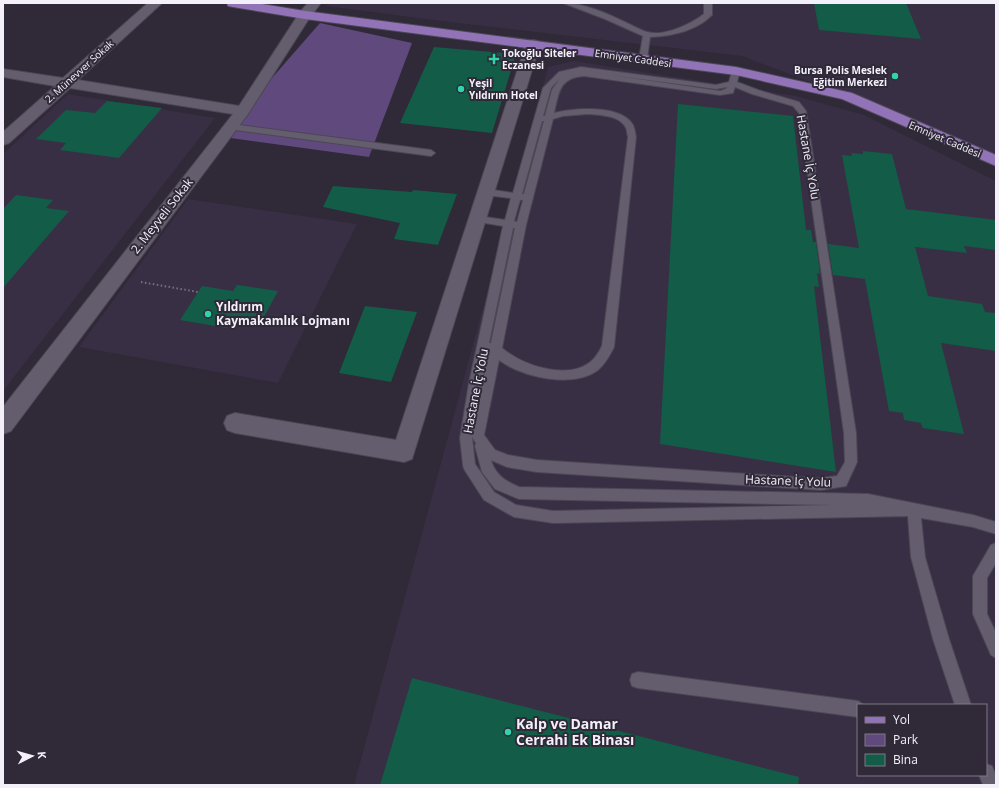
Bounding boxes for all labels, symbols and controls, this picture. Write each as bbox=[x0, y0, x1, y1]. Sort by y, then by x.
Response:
street label: 2. Münevver Sokak bbox=[42, 36, 117, 106]
place label: Tokoğlu Siteler Eczanesi bbox=[502, 46, 577, 72]
street label: Emniyet Caddesi bbox=[594, 46, 672, 70]
marker: Tokoğlu Siteler Eczanesi bbox=[489, 54, 499, 64]
place label: Bursa Polis Meslek Eğitim Merkezi bbox=[794, 63, 888, 89]
marker: Bursa Polis Meslek Eğitim Merkezi bbox=[890, 71, 900, 81]
place label: Yeşil Yıldırım Hotel bbox=[469, 76, 538, 102]
marker: Yeşil Yıldırım Hotel bbox=[456, 84, 466, 94]
street label: Hastane İç Yolu bbox=[793, 113, 824, 201]
street label: Emniyet Caddesi bbox=[907, 117, 983, 161]
street label: 2. Meyveli Sokak bbox=[127, 174, 197, 257]
place label: Yıldırım Kaymakamlık Lojmanı bbox=[216, 298, 350, 329]
marker: Yıldırım Kaymakamlık Lojmanı bbox=[203, 309, 213, 319]
street label: Hastane İç Yolu bbox=[459, 347, 492, 435]
street label: Hastane İç Yolu bbox=[745, 471, 831, 490]
legend bbox=[857, 704, 987, 776]
text: Yol bbox=[893, 711, 910, 728]
place label: Kalp ve Damar Cerrahi Ek Binası bbox=[516, 714, 634, 749]
marker: Kalp ve Damar Cerrahi Ek Binası bbox=[503, 727, 513, 737]
text: Park bbox=[893, 731, 919, 748]
north arrow bbox=[12, 736, 52, 776]
text: K bbox=[35, 750, 50, 760]
text: Bina bbox=[893, 751, 918, 768]

